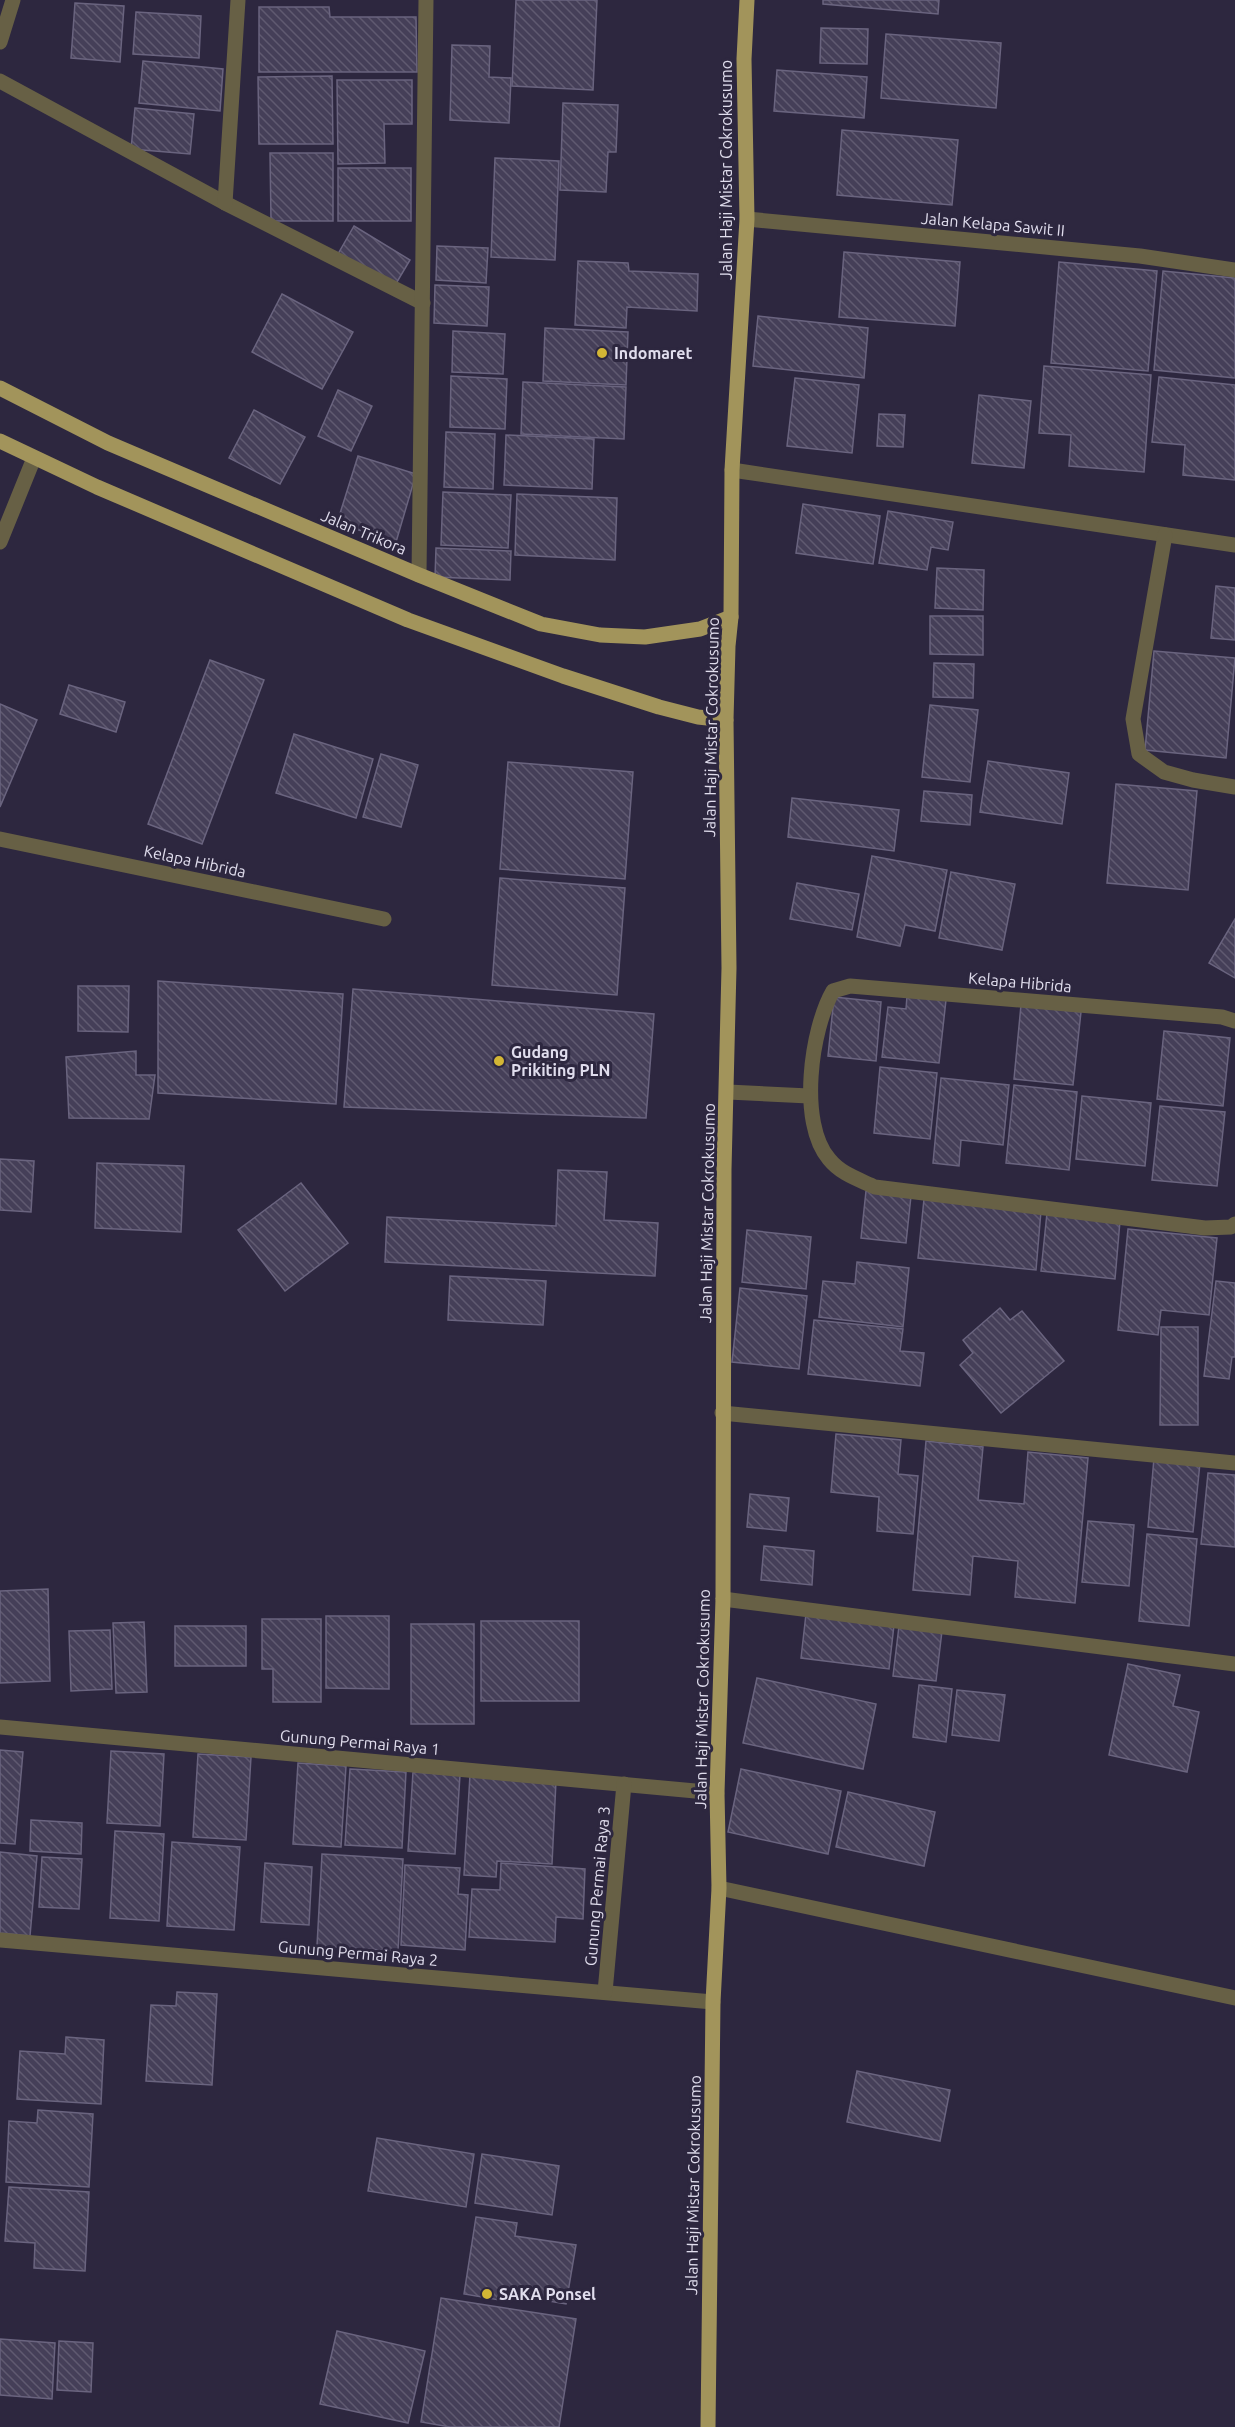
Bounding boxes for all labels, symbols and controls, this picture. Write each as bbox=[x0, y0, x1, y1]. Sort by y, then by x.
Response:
street label: Jalan Haji Mistar Cokrokusumo bbox=[717, 60, 735, 280]
street label: Jalan Kelapa Sawit II bbox=[920, 209, 1066, 239]
place label: Indomaret bbox=[614, 344, 693, 362]
marker: Indomaret bbox=[595, 346, 609, 360]
street label: Jalan Trikora bbox=[319, 506, 409, 558]
street label: Jalan Haji Mistar Cokrokusumo bbox=[700, 617, 722, 837]
street label: Kelapa Hibrida bbox=[142, 841, 248, 881]
street label: Kelapa Hibrida bbox=[967, 969, 1073, 995]
place label: Gudang Prikiting PLN bbox=[511, 1043, 610, 1079]
marker: Gudang Prikiting PLN bbox=[492, 1054, 506, 1068]
street label: Jalan Haji Mistar Cokrokusumo bbox=[696, 1103, 718, 1323]
street label: Jalan Haji Mistar Cokrokusumo bbox=[691, 1589, 713, 1809]
street label: Gunung Permai Raya 1 bbox=[279, 1726, 441, 1758]
street label: Gunung Permai Raya 3 bbox=[581, 1805, 613, 1967]
street label: Gunung Permai Raya 2 bbox=[277, 1937, 439, 1969]
street label: Jalan Haji Mistar Cokrokusumo bbox=[682, 2075, 704, 2295]
place label: SAKA Ponsel bbox=[499, 2285, 596, 2303]
marker: SAKA Ponsel bbox=[480, 2287, 494, 2301]

